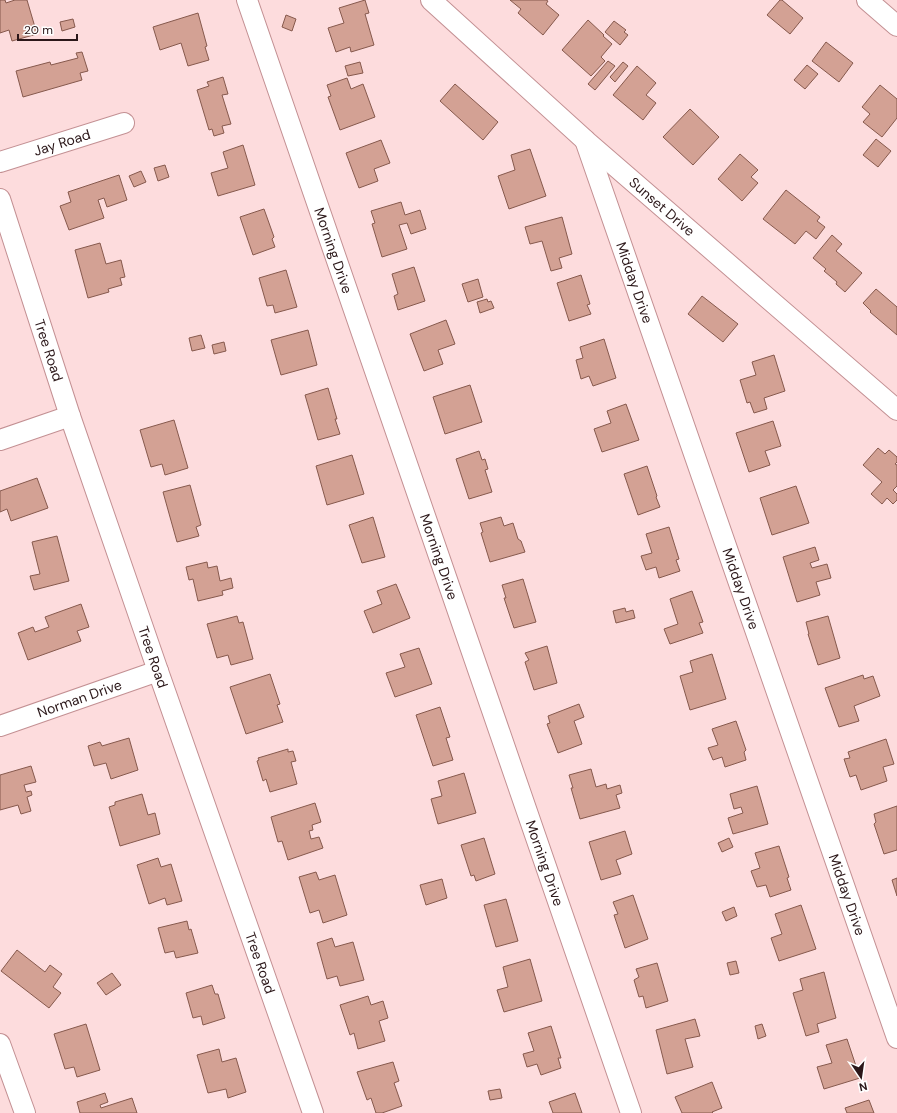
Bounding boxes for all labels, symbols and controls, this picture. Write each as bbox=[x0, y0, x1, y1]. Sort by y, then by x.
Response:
scale bar bbox=[18, 16, 77, 42]
text: 20 m bbox=[24, 22, 53, 38]
street label: Jay Road bbox=[31, 125, 93, 160]
street label: Sunset Drive bbox=[625, 173, 699, 240]
street label: Morning Drive bbox=[310, 205, 357, 296]
street label: Midday Drive bbox=[612, 240, 657, 326]
street label: Tree Road bbox=[30, 317, 67, 384]
street label: Morning Drive bbox=[416, 512, 462, 602]
street label: Midday Drive bbox=[718, 546, 763, 632]
street label: Tree Road bbox=[134, 624, 172, 690]
street label: Norman Drive bbox=[35, 675, 124, 721]
street label: Morning Drive bbox=[522, 818, 568, 908]
street label: Midday Drive bbox=[825, 852, 870, 938]
street label: Tree Road bbox=[241, 930, 279, 996]
north arrow bbox=[841, 1057, 881, 1097]
text: N bbox=[858, 1079, 869, 1094]

